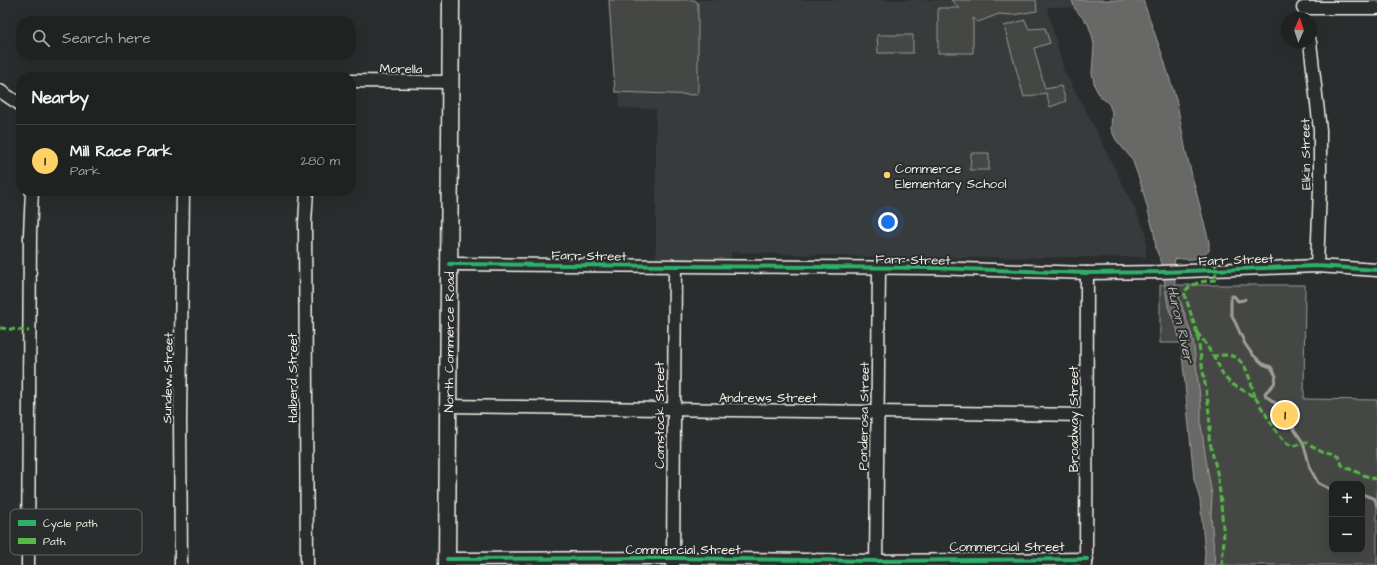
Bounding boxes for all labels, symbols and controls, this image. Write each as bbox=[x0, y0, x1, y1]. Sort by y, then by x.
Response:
north arrow bbox=[1281, 12, 1317, 48]
search box bbox=[16, 16, 356, 60]
icon: search bbox=[30, 27, 52, 49]
text: Search here bbox=[62, 28, 151, 49]
street label: Morella bbox=[379, 60, 423, 78]
text: Nearby bbox=[32, 86, 89, 110]
street label: Elkin Street bbox=[1296, 117, 1316, 190]
text: Mill Race Park bbox=[70, 141, 172, 162]
text: 1 bbox=[44, 152, 46, 170]
text: 280 m bbox=[301, 152, 340, 170]
place label: Commerce Elementary School bbox=[895, 160, 1007, 194]
text: Park bbox=[70, 162, 100, 180]
marker: Commerce Elementary School bbox=[882, 170, 892, 180]
your location bbox=[878, 212, 898, 232]
street label: Farr Street bbox=[551, 246, 628, 266]
street label: Farr Street bbox=[875, 250, 952, 270]
street label: Farr Street bbox=[1198, 250, 1275, 270]
street label: North Commerce Road bbox=[440, 271, 459, 413]
water label: Huron River bbox=[1161, 284, 1199, 366]
street label: Sundew Street bbox=[158, 332, 178, 424]
street label: Halberd Street bbox=[284, 332, 302, 423]
street label: Comstock Street bbox=[651, 361, 669, 469]
street label: Ponderosa Street bbox=[854, 361, 874, 471]
street label: Broadway Street bbox=[1065, 365, 1084, 472]
street label: Andrews Street bbox=[719, 389, 818, 407]
pin: 1 bbox=[1272, 400, 1298, 430]
map controls bbox=[1329, 481, 1365, 553]
button: + bbox=[1329, 481, 1365, 517]
legend bbox=[10, 509, 142, 555]
text: Cycle path bbox=[43, 516, 98, 532]
button: − bbox=[1329, 517, 1365, 553]
text: Path bbox=[43, 534, 66, 549]
street label: Commercial Street bbox=[949, 538, 1065, 556]
street label: Commercial Street bbox=[625, 541, 741, 559]

